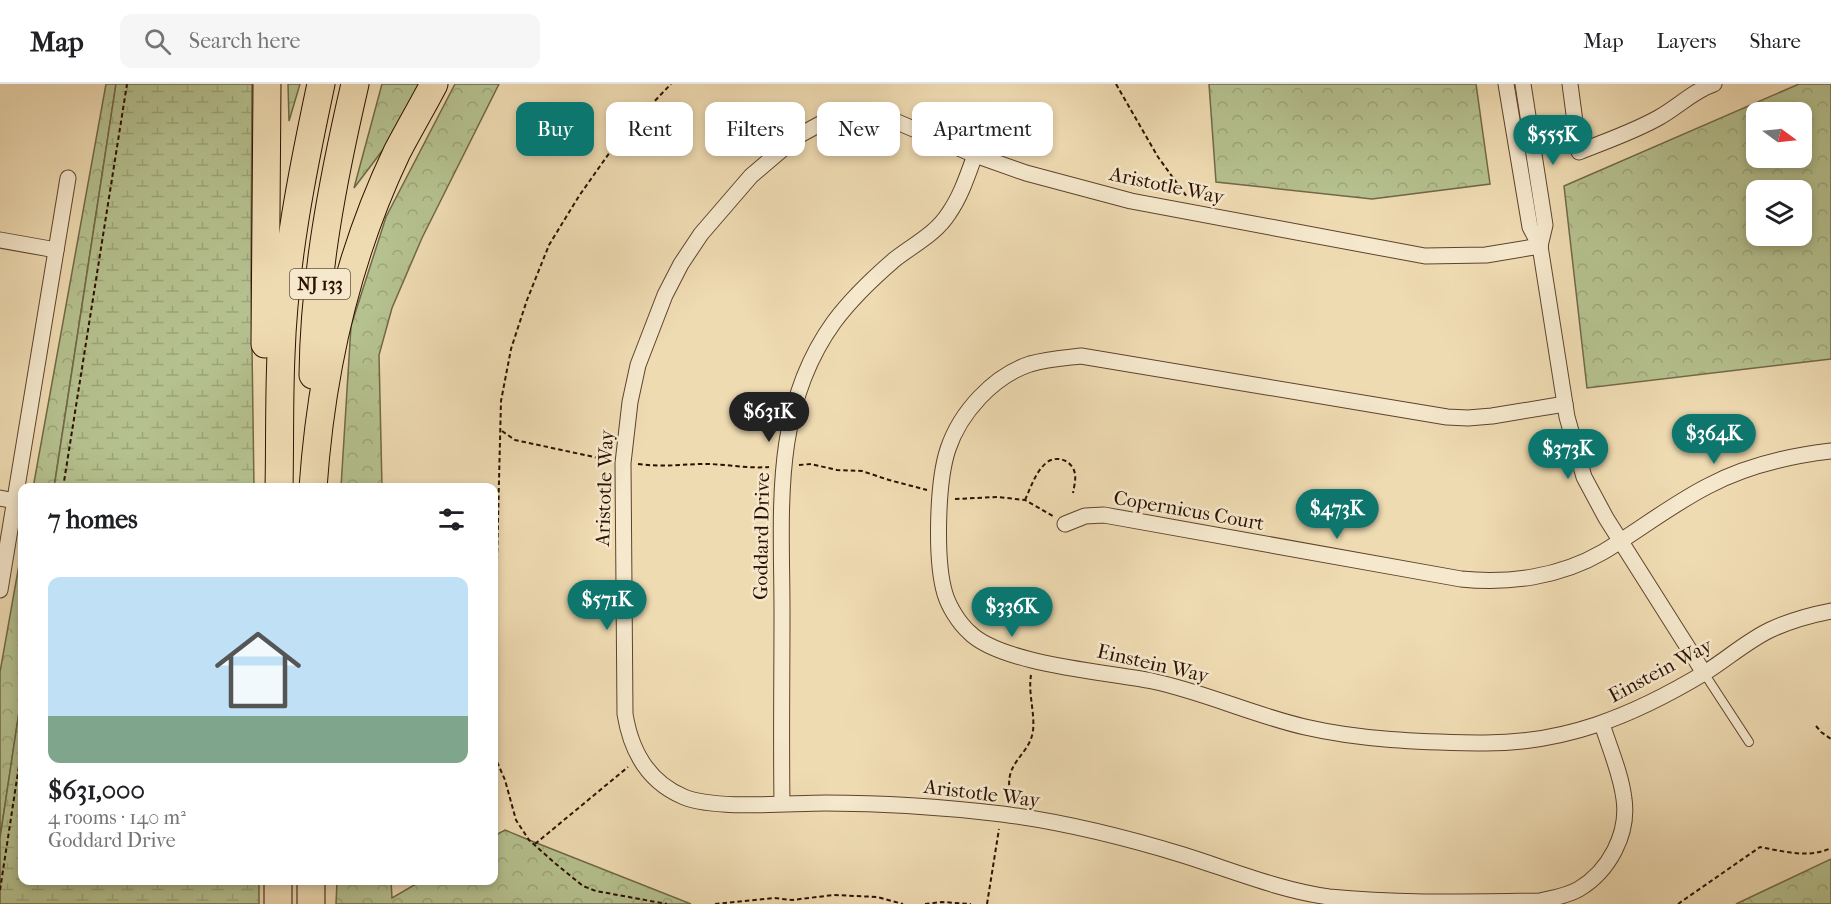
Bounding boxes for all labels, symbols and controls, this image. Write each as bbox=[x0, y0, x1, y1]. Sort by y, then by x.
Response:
search box bbox=[120, 14, 540, 68]
text: Map bbox=[30, 25, 84, 58]
icon: search bbox=[141, 25, 174, 58]
text: Search here bbox=[189, 28, 300, 54]
text: Map bbox=[1583, 29, 1624, 53]
text: Layers bbox=[1657, 29, 1716, 53]
text: Share bbox=[1749, 29, 1801, 53]
chip: Buy bbox=[516, 102, 594, 156]
chip: Rent bbox=[606, 102, 693, 156]
chip: Filters bbox=[705, 102, 805, 156]
chip: New bbox=[817, 102, 900, 156]
chip: Apartment bbox=[912, 102, 1053, 156]
north arrow bbox=[1746, 102, 1812, 168]
map controls bbox=[1746, 102, 1812, 246]
pin: $555K bbox=[1511, 115, 1595, 166]
text: $555K bbox=[1527, 123, 1579, 146]
street label: Aristotle Way bbox=[1107, 162, 1228, 209]
button: layers bbox=[1746, 180, 1812, 246]
road number: NJ 133 bbox=[290, 269, 350, 299]
pin: $631K bbox=[727, 392, 811, 443]
text: $631K bbox=[743, 400, 795, 423]
pin: $364K bbox=[1672, 414, 1756, 465]
text: $364K bbox=[1686, 422, 1742, 445]
street label: Aristotle Way bbox=[591, 428, 618, 548]
pin: $373K bbox=[1526, 429, 1610, 480]
text: $373K bbox=[1542, 437, 1594, 460]
street label: Goddard Drive bbox=[749, 472, 774, 600]
street label: Copernicus Court bbox=[1112, 486, 1266, 535]
pin: $473K bbox=[1295, 489, 1379, 540]
text: $473K bbox=[1310, 497, 1364, 520]
icon: filters bbox=[435, 503, 468, 536]
text: 7 homes bbox=[48, 504, 138, 535]
pin: $571K bbox=[565, 580, 649, 631]
pin: $336K bbox=[970, 587, 1054, 638]
text: $571K bbox=[582, 588, 632, 611]
text: $336K bbox=[986, 595, 1038, 618]
icon: home bbox=[204, 616, 312, 724]
street label: Einstein Way bbox=[1605, 633, 1717, 707]
street label: Einstein Way bbox=[1095, 639, 1212, 688]
text: $631,000 bbox=[48, 775, 145, 806]
street label: Aristotle Way bbox=[922, 775, 1042, 812]
text: 4 rooms · 140 m² bbox=[48, 806, 186, 829]
text: Goddard Drive bbox=[48, 829, 176, 852]

